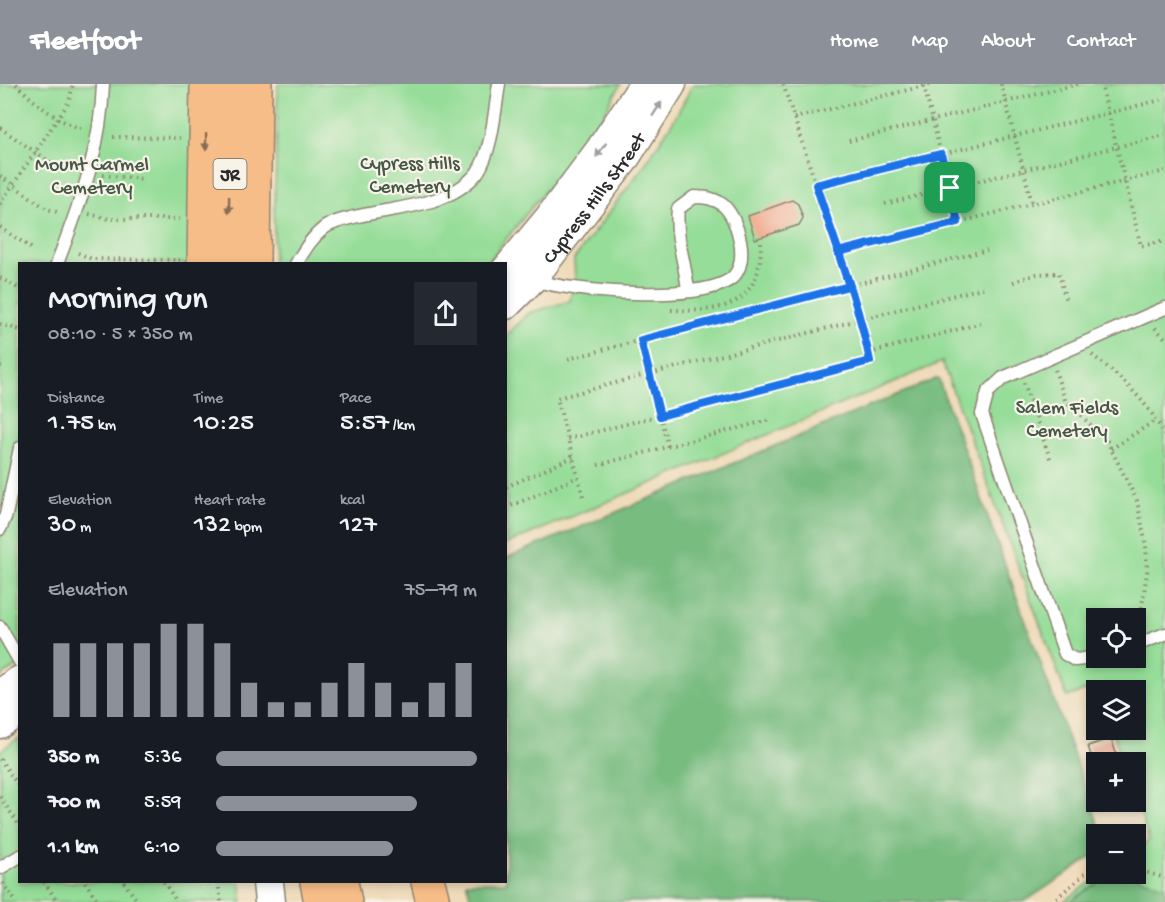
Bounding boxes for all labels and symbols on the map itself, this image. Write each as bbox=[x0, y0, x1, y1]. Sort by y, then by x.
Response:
one-way arrow bbox=[651, 102, 663, 118]
street label: Cypress Hills Street bbox=[539, 128, 653, 269]
one-way arrow bbox=[201, 133, 211, 152]
one-way arrow bbox=[595, 141, 607, 157]
park label: Cypress Hills Cemetery bbox=[360, 154, 460, 200]
park label: Mount Carmel Cemetery bbox=[35, 155, 149, 201]
road number: JR bbox=[214, 159, 246, 189]
pin bbox=[924, 162, 975, 213]
one-way arrow bbox=[224, 196, 234, 215]
park label: Salem Fields Cemetery bbox=[1016, 398, 1119, 444]

